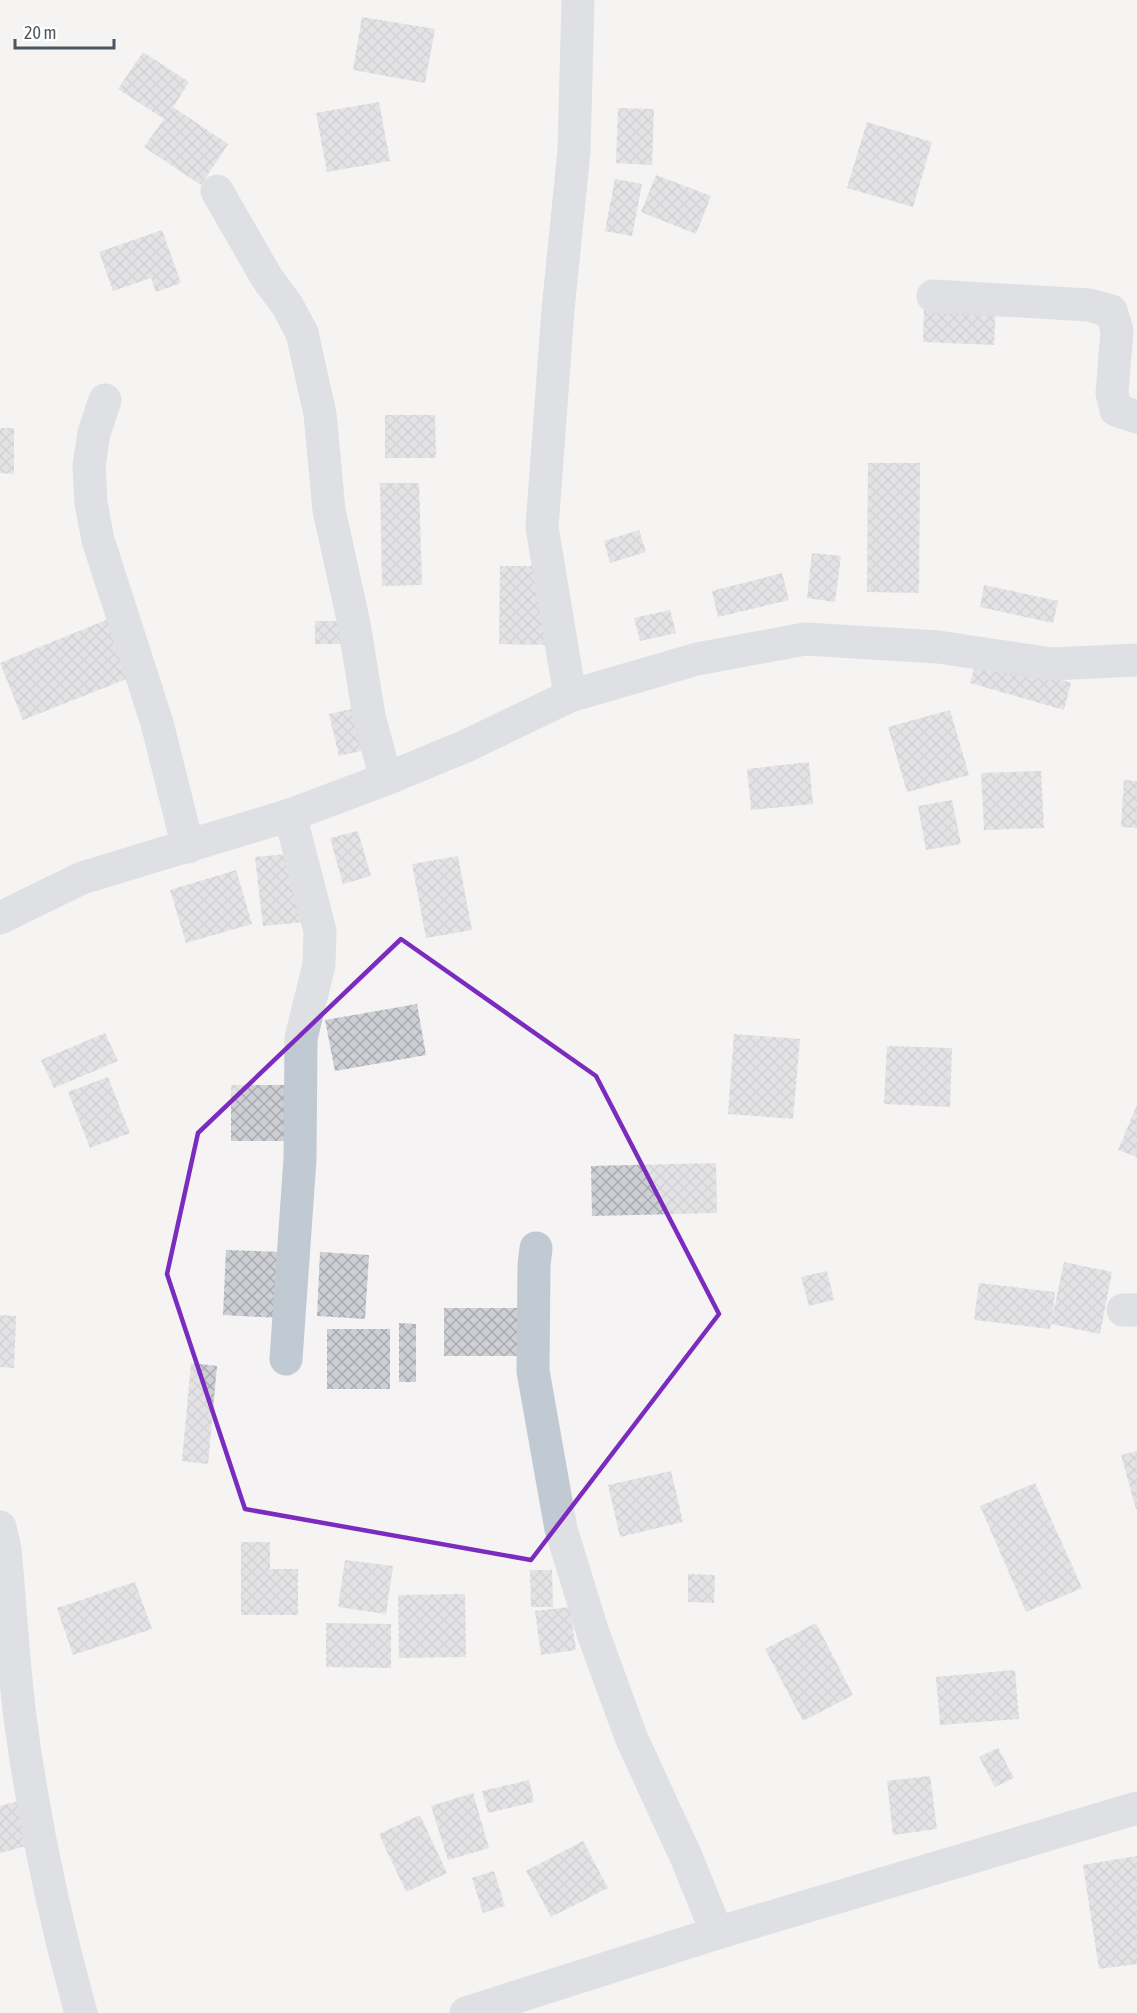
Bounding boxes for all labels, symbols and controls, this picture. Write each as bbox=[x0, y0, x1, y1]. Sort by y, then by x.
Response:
scale bar bbox=[15, 12, 114, 50]
text: 20 m bbox=[24, 22, 56, 43]

